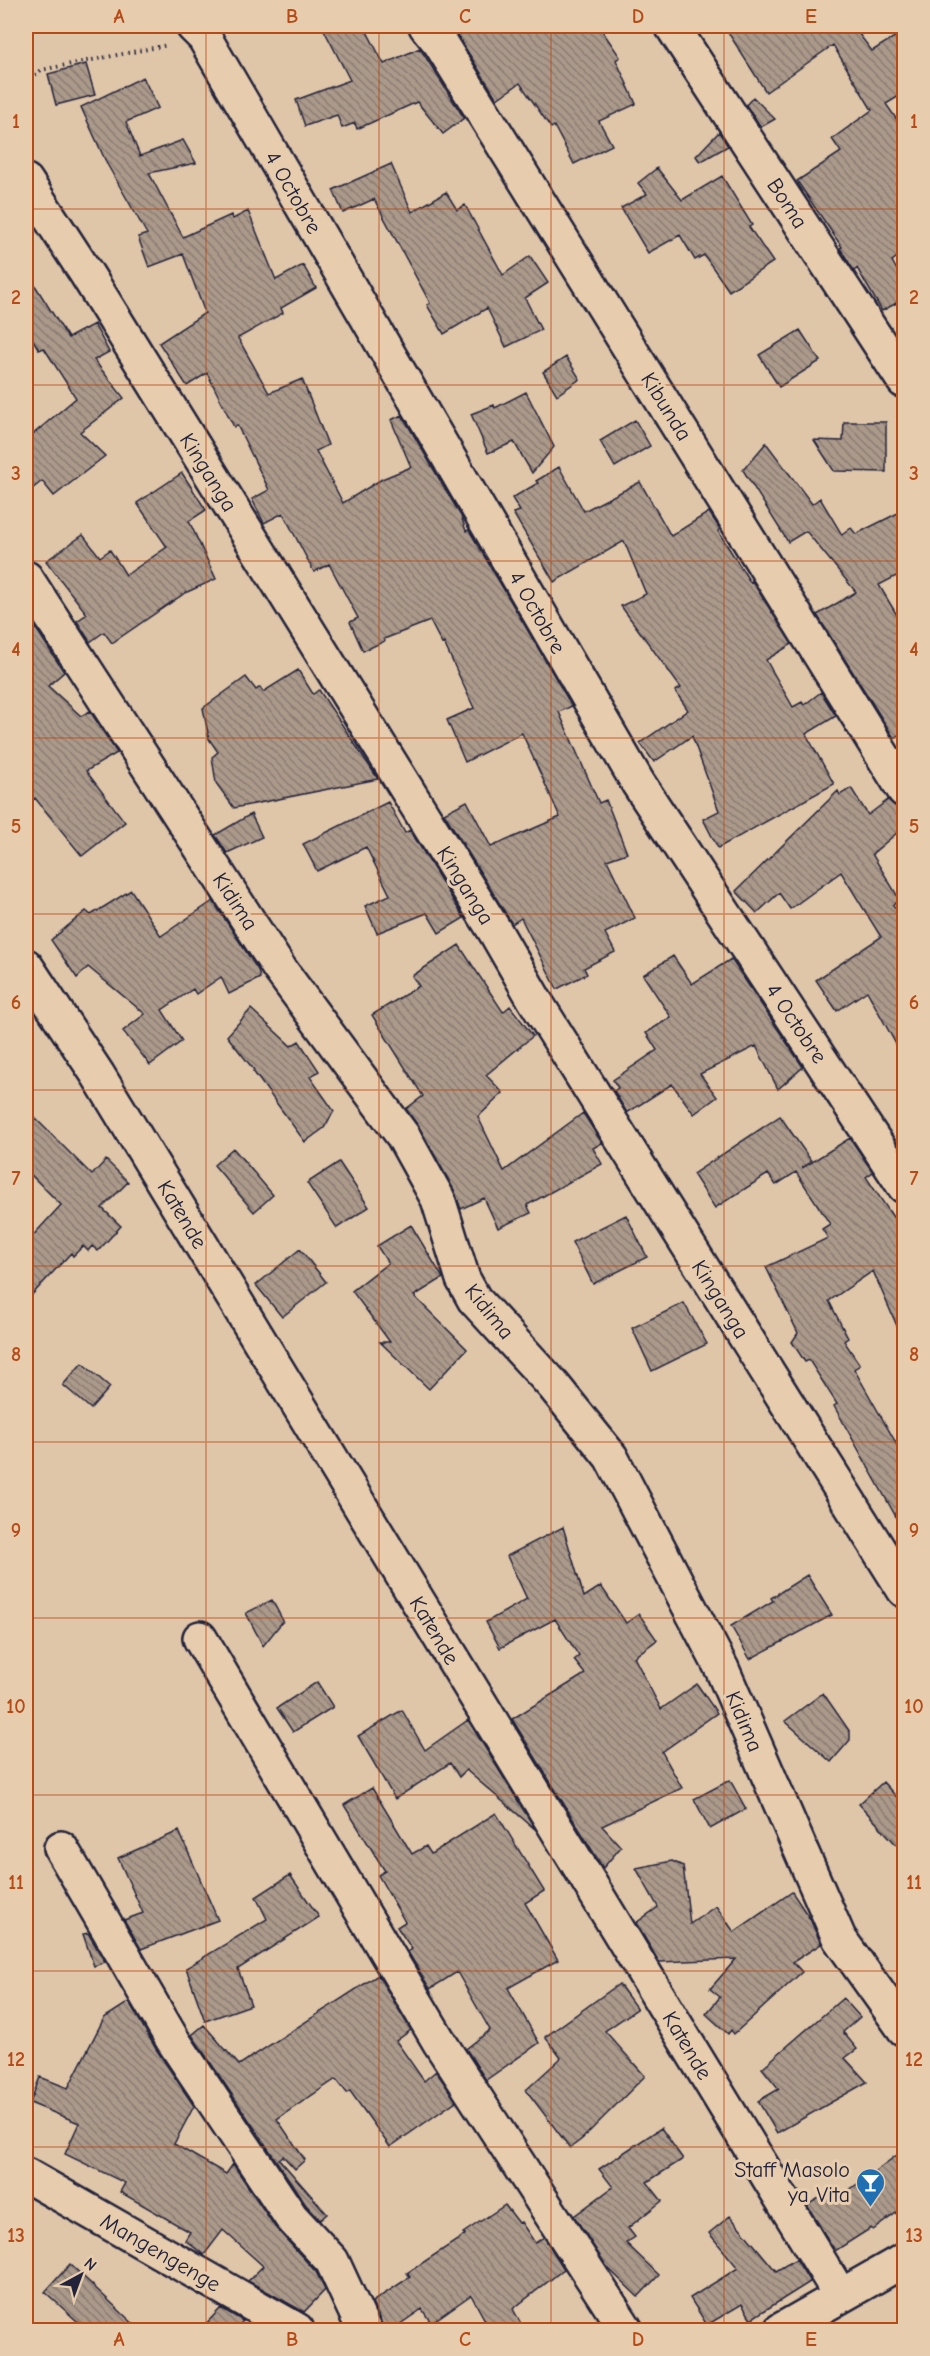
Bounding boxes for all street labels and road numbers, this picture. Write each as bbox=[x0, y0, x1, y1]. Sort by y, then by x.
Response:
street label: 4 Octobre bbox=[259, 147, 327, 238]
street label: Boma bbox=[761, 173, 813, 234]
street label: Kibunda bbox=[635, 368, 697, 445]
street label: Kinganga bbox=[174, 428, 242, 517]
street label: 4 Octobre bbox=[503, 567, 571, 658]
street label: Kinganga bbox=[431, 841, 499, 930]
street label: Kidima bbox=[207, 868, 263, 935]
street label: 4 Octobre bbox=[760, 979, 832, 1069]
street label: Katende bbox=[152, 1176, 213, 1253]
street label: Kinganga bbox=[686, 1255, 754, 1344]
street label: Kidima bbox=[459, 1279, 519, 1344]
street label: Katende bbox=[404, 1592, 465, 1669]
street label: Kidima bbox=[720, 1687, 768, 1756]
street label: Katende bbox=[657, 2007, 718, 2084]
street label: Mangengenge bbox=[96, 2208, 225, 2298]

